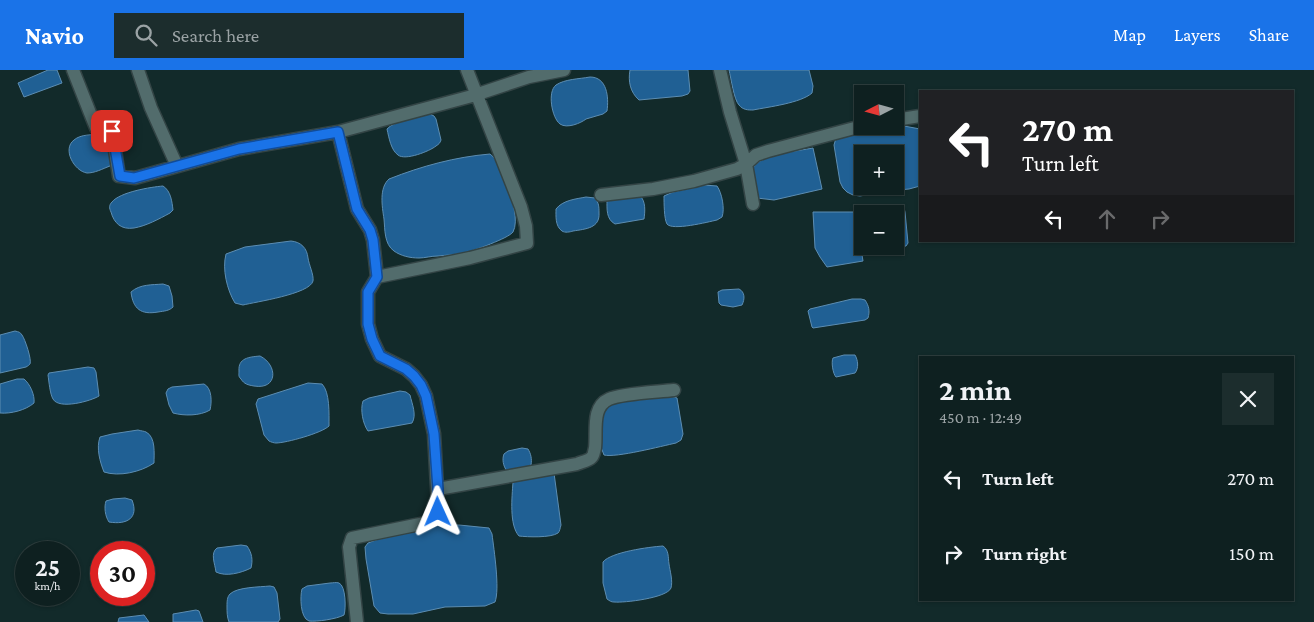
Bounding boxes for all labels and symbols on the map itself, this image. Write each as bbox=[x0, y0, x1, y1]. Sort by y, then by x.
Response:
north arrow bbox=[854, 85, 904, 135]
pin bbox=[91, 110, 133, 152]
position arrow bbox=[411, 485, 463, 537]
speed limit sign: 30 bbox=[90, 541, 155, 606]

